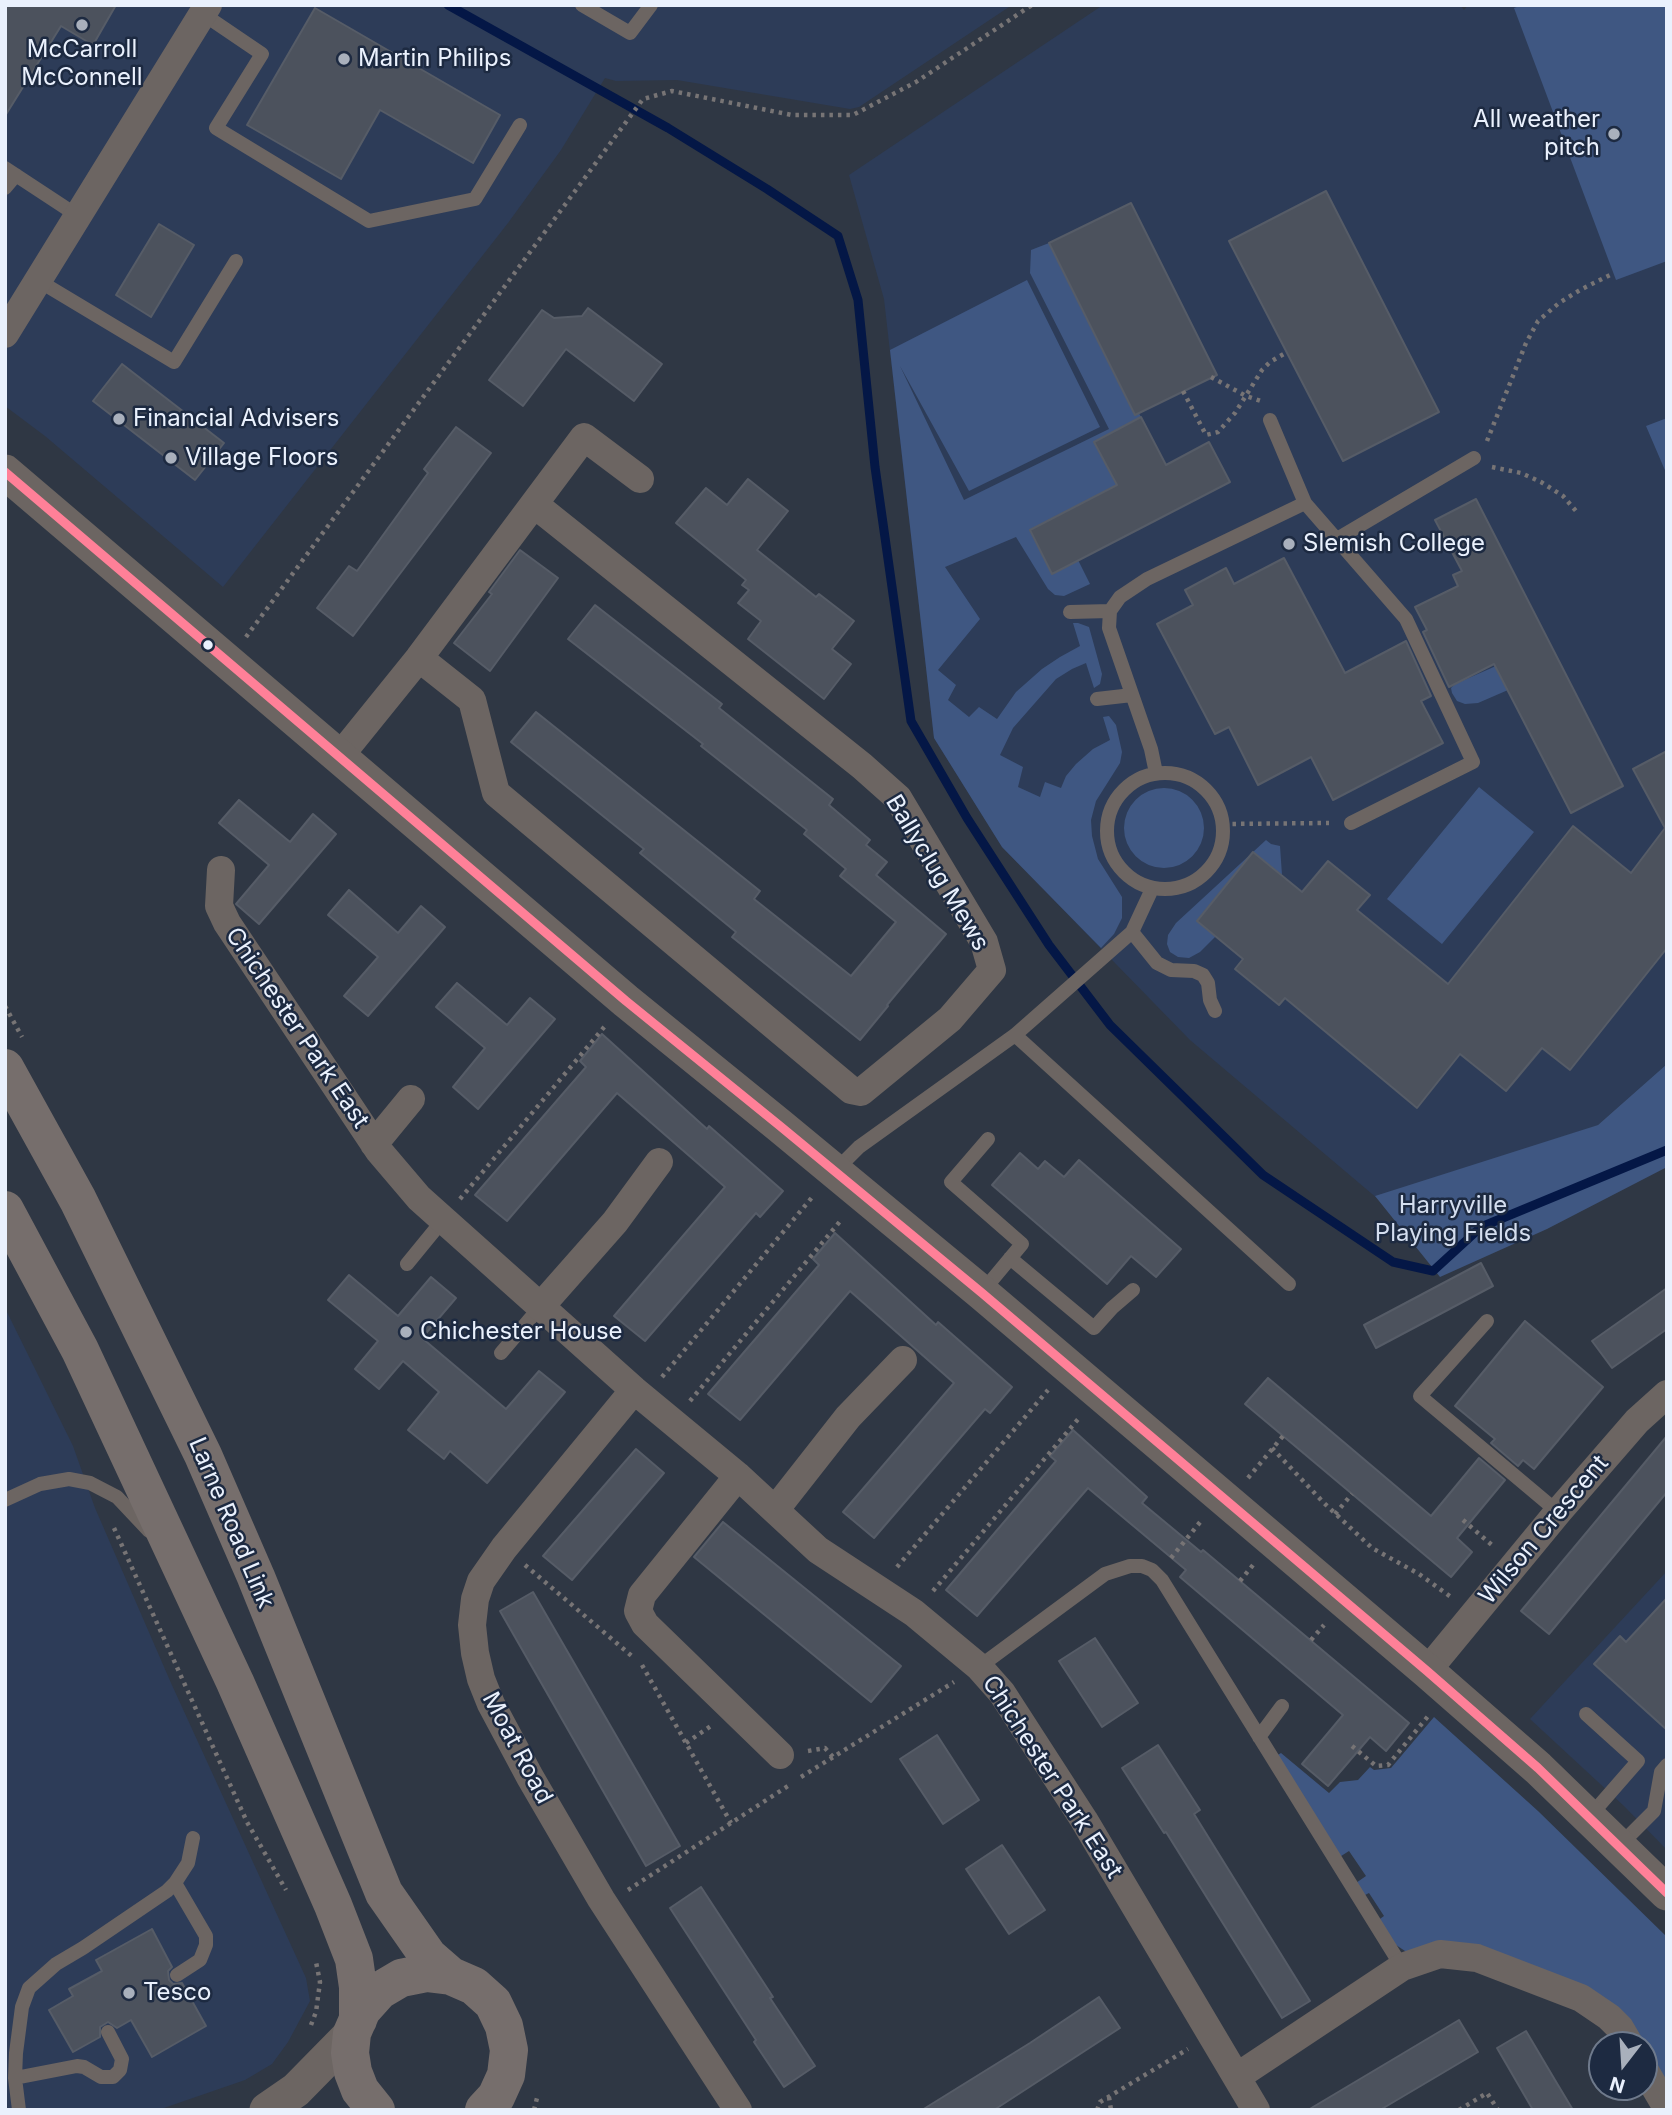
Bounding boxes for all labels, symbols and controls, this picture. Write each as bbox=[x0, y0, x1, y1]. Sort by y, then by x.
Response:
marker: McCarroll McConnell bbox=[74, 17, 90, 33]
place label: McCarroll McConnell bbox=[21, 36, 143, 92]
place label: Martin Philips bbox=[358, 45, 511, 73]
marker: Martin Philips bbox=[336, 51, 352, 67]
place label: All weather pitch bbox=[1473, 106, 1600, 162]
marker: All weather pitch bbox=[1606, 126, 1622, 142]
place label: Financial Advisers bbox=[133, 405, 339, 433]
marker: Financial Advisers bbox=[111, 411, 127, 427]
place label: Village Floors bbox=[185, 444, 338, 472]
marker: Village Floors bbox=[163, 450, 179, 466]
place label: Slemish College bbox=[1303, 530, 1485, 558]
marker: Slemish College bbox=[1281, 536, 1297, 552]
unlabelled marker bbox=[201, 638, 215, 652]
street label: Ballyclug Mews bbox=[879, 790, 995, 956]
street label: Chichester Park East bbox=[219, 922, 375, 1134]
park label: Harryville Playing Fields bbox=[1375, 1192, 1531, 1248]
place label: Chichester House bbox=[420, 1318, 623, 1346]
marker: Chichester House bbox=[398, 1324, 414, 1340]
street label: Larne Road Link bbox=[182, 1433, 280, 1613]
street label: Wilson Crescent bbox=[1473, 1450, 1615, 1610]
street label: Chichester Park East bbox=[976, 1670, 1128, 1884]
street label: Moat Road bbox=[476, 1687, 558, 1809]
place label: Tesco bbox=[143, 1979, 211, 2007]
marker: Tesco bbox=[121, 1985, 137, 2001]
north arrow bbox=[1588, 2031, 1658, 2101]
text: N bbox=[1607, 2072, 1628, 2098]

